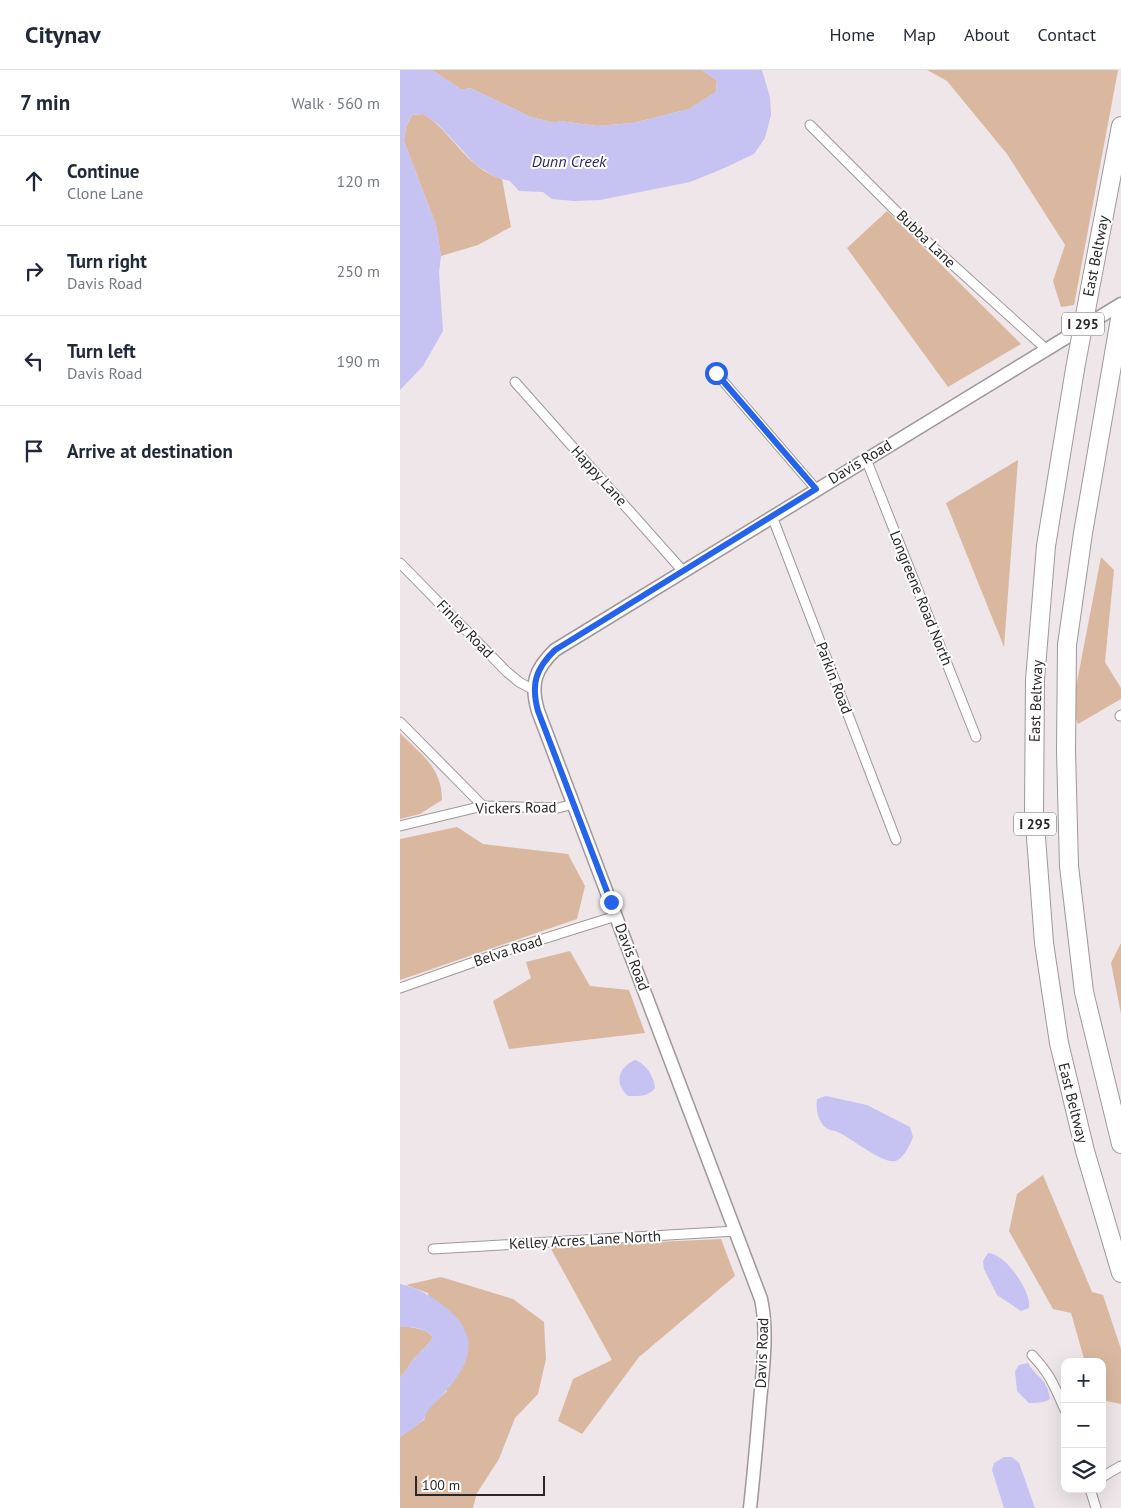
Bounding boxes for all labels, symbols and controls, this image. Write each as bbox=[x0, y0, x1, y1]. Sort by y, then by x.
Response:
text: Citynav bbox=[25, 19, 101, 50]
text: Home bbox=[829, 23, 875, 46]
text: Map bbox=[903, 23, 936, 46]
text: About bbox=[964, 23, 1010, 46]
text: Contact bbox=[1038, 23, 1096, 46]
text: 7 min bbox=[20, 89, 70, 116]
text: Walk · 560 m bbox=[291, 93, 380, 113]
water label: Dunn Creek bbox=[532, 151, 607, 171]
text: Continue bbox=[67, 159, 139, 183]
icon: ahead bbox=[20, 167, 48, 195]
text: 120 m bbox=[337, 171, 380, 191]
text: Clone Lane bbox=[67, 183, 143, 203]
street label: Bubba Lane bbox=[893, 206, 960, 272]
street label: East Beltway bbox=[1078, 214, 1113, 298]
text: Turn right bbox=[67, 249, 147, 273]
icon: right bbox=[20, 257, 48, 285]
text: 250 m bbox=[337, 261, 380, 281]
text: Davis Road bbox=[67, 273, 142, 293]
road number: I 295 bbox=[1062, 312, 1104, 336]
text: Turn left bbox=[67, 339, 136, 363]
icon: left bbox=[20, 347, 48, 375]
text: 190 m bbox=[337, 351, 380, 371]
route start bbox=[705, 362, 728, 385]
text: Davis Road bbox=[67, 363, 142, 383]
street label: Davis Road bbox=[825, 435, 895, 488]
icon: arrive bbox=[20, 437, 48, 465]
text: Arrive at destination bbox=[67, 439, 233, 463]
street label: Happy Lane bbox=[567, 442, 631, 510]
street label: Longreene Road North bbox=[886, 528, 957, 668]
street label: Finley Road bbox=[433, 595, 498, 662]
street label: Parkin Road bbox=[812, 639, 857, 717]
street label: East Beltway bbox=[1025, 660, 1046, 742]
street label: Vickers Road bbox=[474, 797, 557, 818]
road number: I 295 bbox=[1014, 812, 1056, 836]
route end bbox=[600, 891, 623, 914]
street label: Davis Road bbox=[611, 920, 654, 993]
street label: Belva Road bbox=[471, 930, 545, 971]
street label: East Beltway bbox=[1054, 1061, 1093, 1145]
street label: Kelley Acres Lane North bbox=[508, 1226, 661, 1253]
street label: Davis Road bbox=[751, 1317, 772, 1389]
map controls bbox=[1061, 1358, 1106, 1493]
button: + bbox=[1061, 1358, 1106, 1403]
button: − bbox=[1061, 1403, 1106, 1448]
button: layers bbox=[1061, 1448, 1106, 1493]
scale bar bbox=[415, 1473, 545, 1496]
text: 100 m bbox=[422, 1476, 460, 1494]

